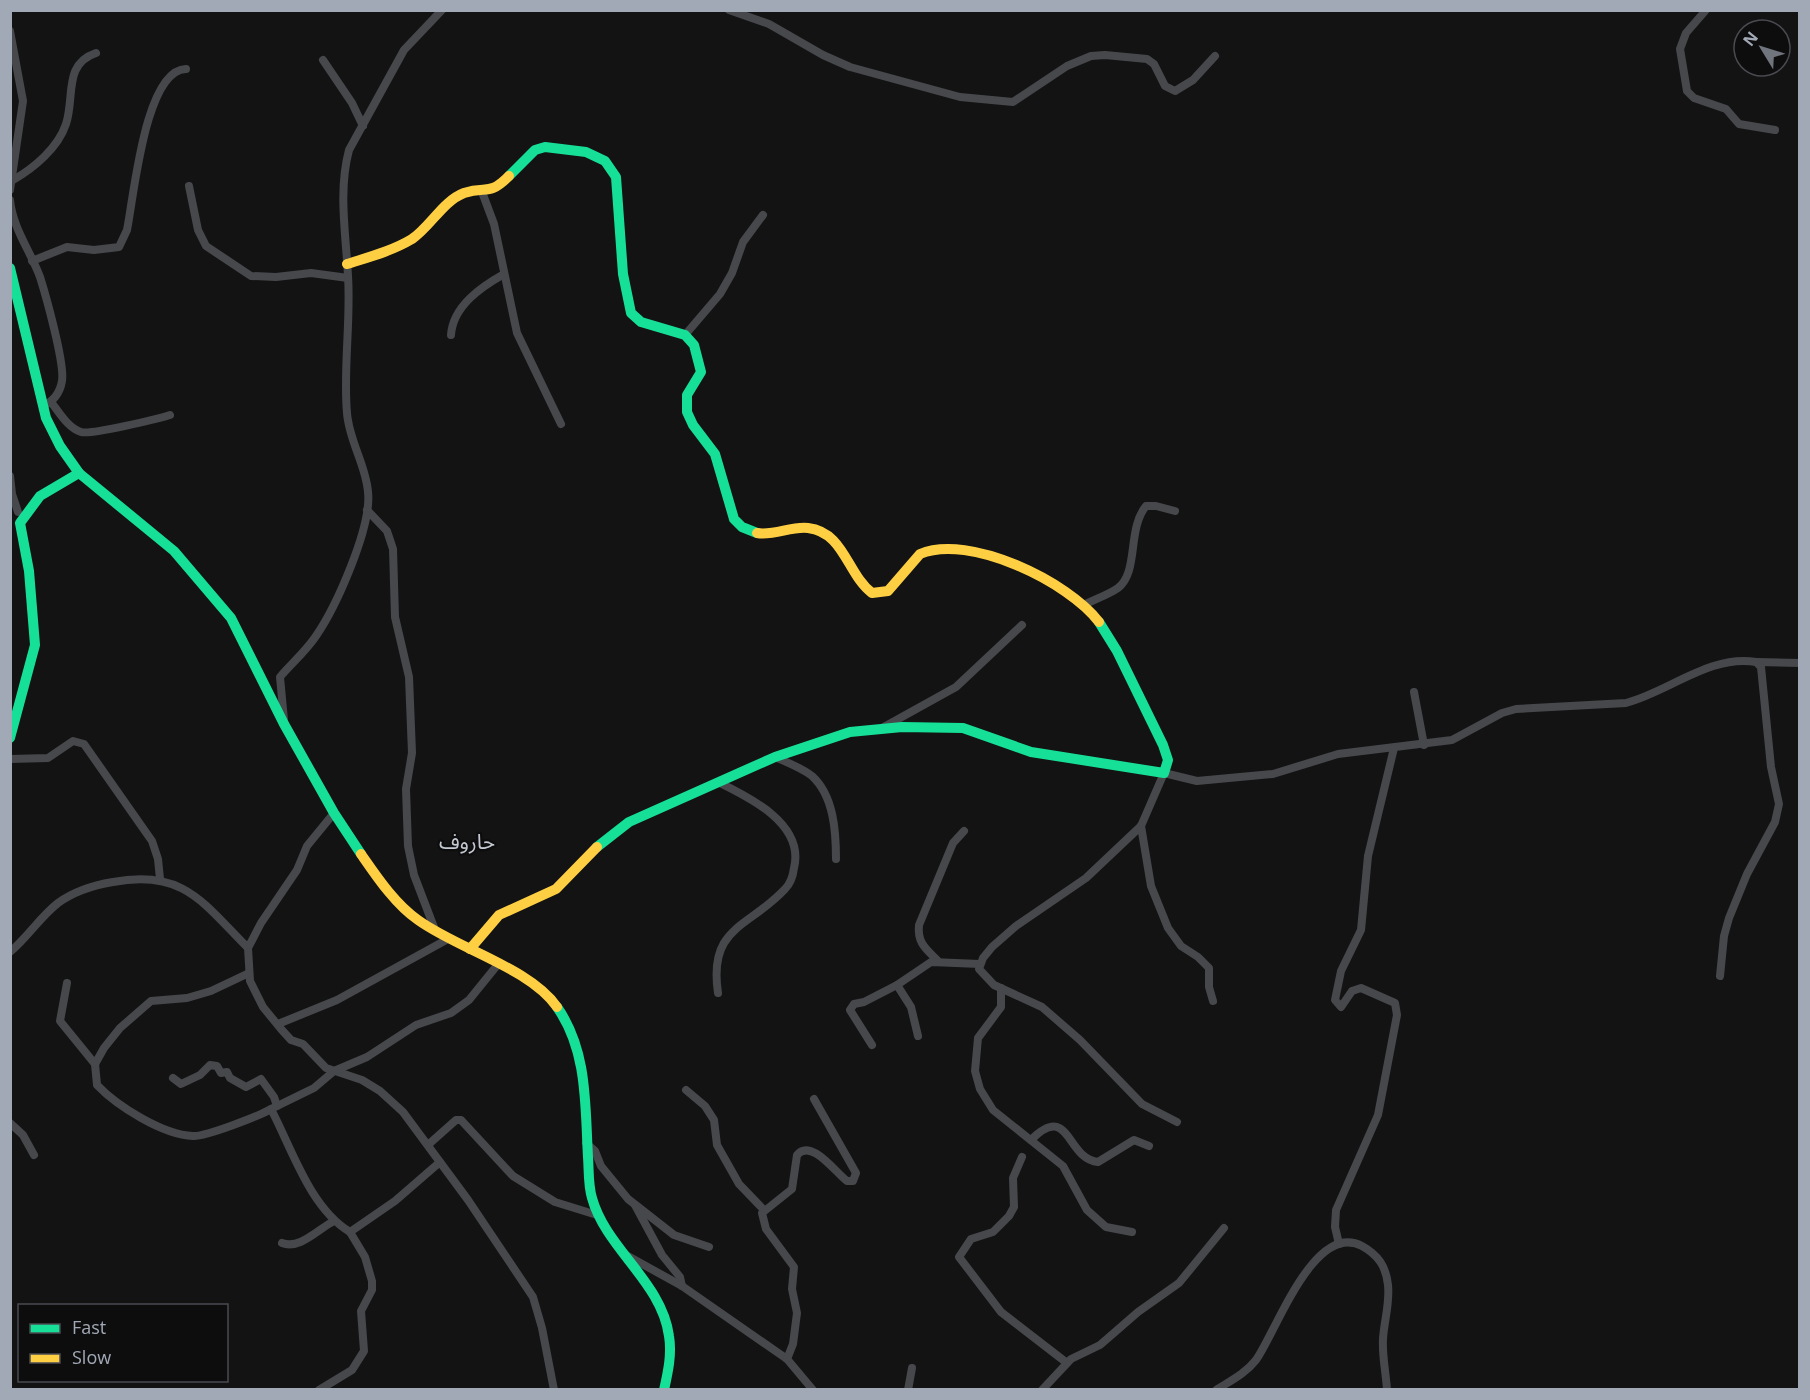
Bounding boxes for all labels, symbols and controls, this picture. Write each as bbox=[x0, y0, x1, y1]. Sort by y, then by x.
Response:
north arrow bbox=[1732, 18, 1792, 78]
text: N bbox=[1738, 27, 1763, 51]
district label: حاروف bbox=[439, 827, 495, 855]
legend bbox=[18, 1304, 228, 1382]
text: Fast bbox=[72, 1315, 106, 1339]
text: Slow bbox=[72, 1345, 111, 1369]

